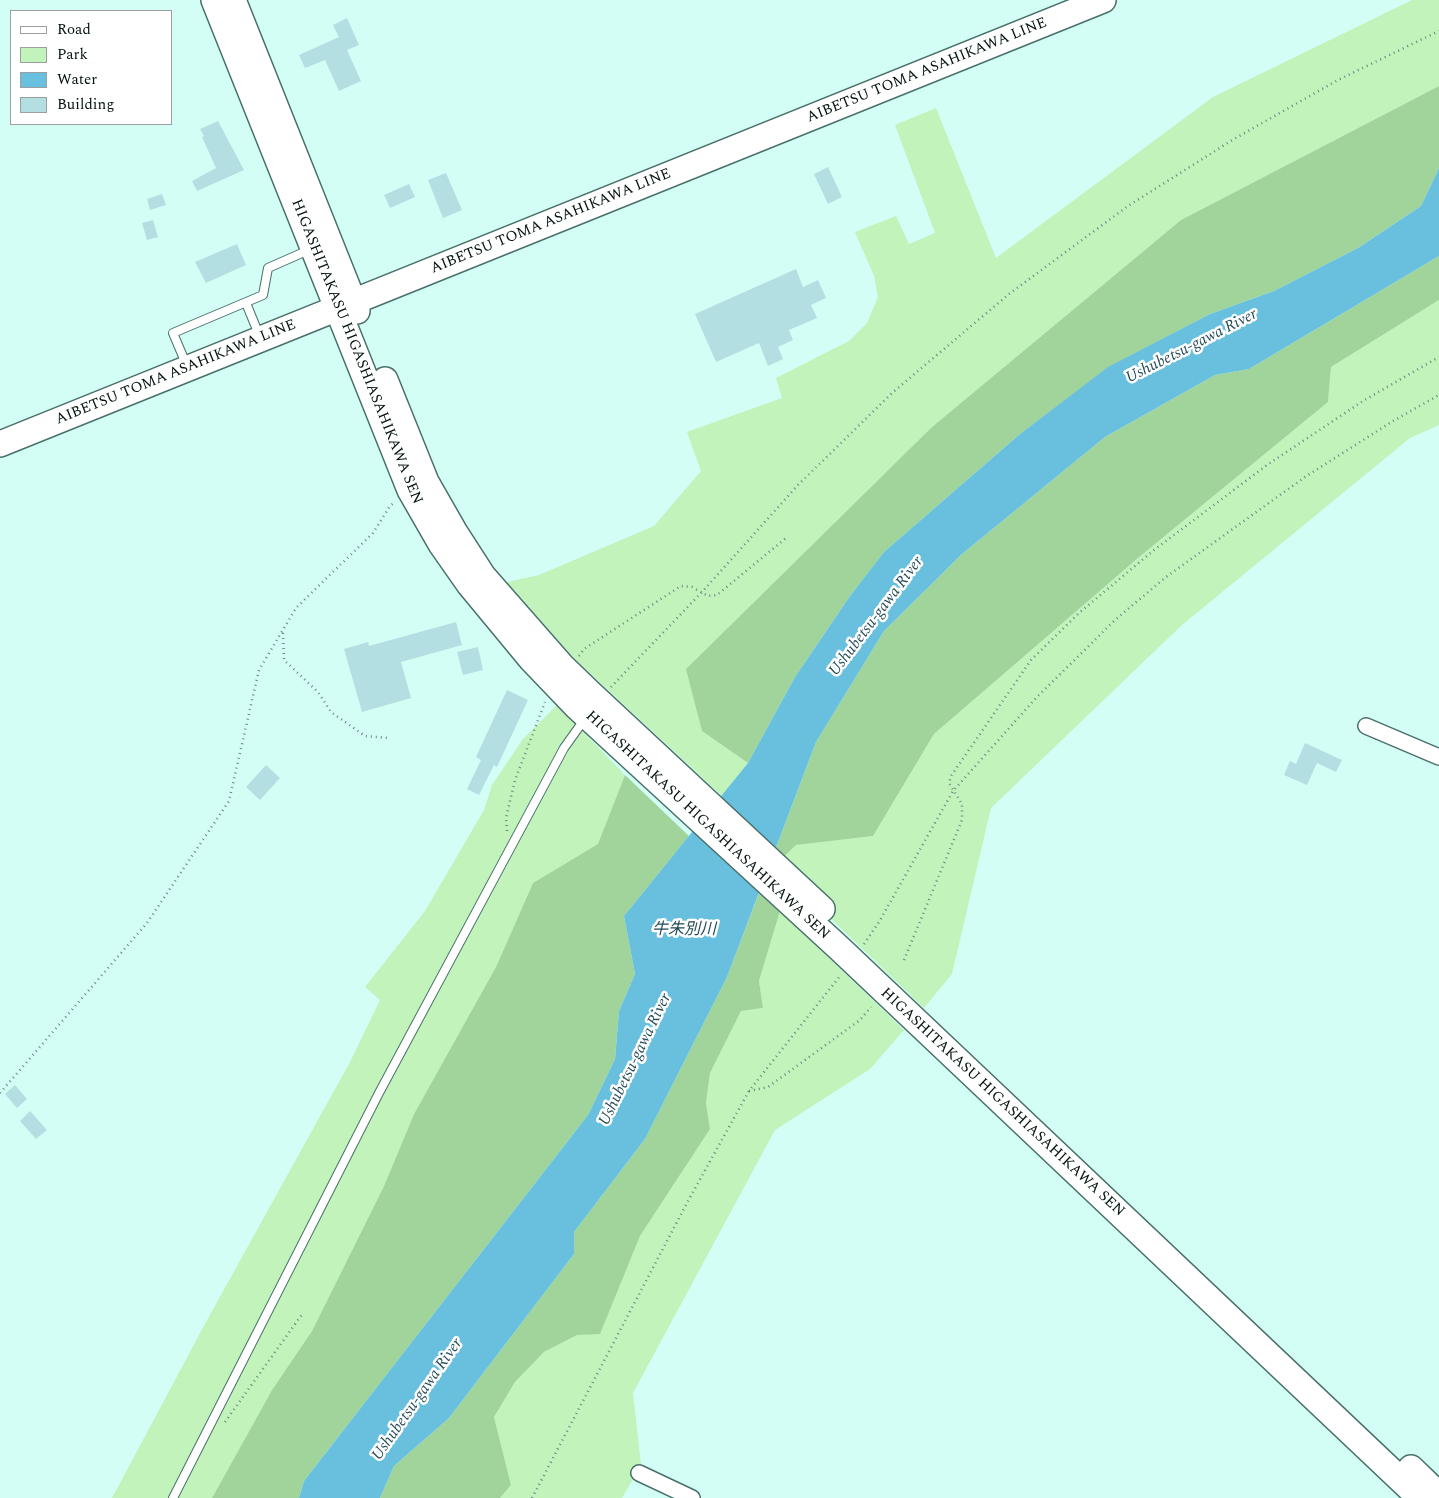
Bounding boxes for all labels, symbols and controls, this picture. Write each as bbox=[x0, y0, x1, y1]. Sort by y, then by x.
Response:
legend bbox=[10, 10, 172, 125]
street label: AIBETSU TOMA ASAHIKAWA LINE bbox=[804, 14, 1050, 128]
text: Road bbox=[57, 18, 91, 41]
text: Park bbox=[57, 43, 88, 66]
text: Water bbox=[57, 68, 97, 91]
text: Building bbox=[57, 93, 114, 116]
street label: AIBETSU TOMA ASAHIKAWA LINE bbox=[428, 165, 674, 279]
street label: HIGASHITAKASU HIGASHIASAHIKAWA SEN bbox=[286, 197, 426, 507]
water label: Ushubetsu-gawa River bbox=[1123, 306, 1261, 388]
street label: AIBETSU TOMA ASAHIKAWA LINE bbox=[53, 316, 299, 430]
water label: Ushubetsu-gawa River bbox=[826, 553, 928, 681]
street label: HIGASHITAKASU HIGASHIASAHIKAWA SEN bbox=[581, 708, 833, 944]
water label: 牛朱別川 bbox=[652, 921, 716, 941]
street label: HIGASHITAKASU HIGASHIASAHIKAWA SEN bbox=[876, 985, 1128, 1221]
water label: Ushubetsu-gawa River bbox=[596, 991, 676, 1129]
water label: Ushubetsu-gawa River bbox=[369, 1335, 467, 1465]

